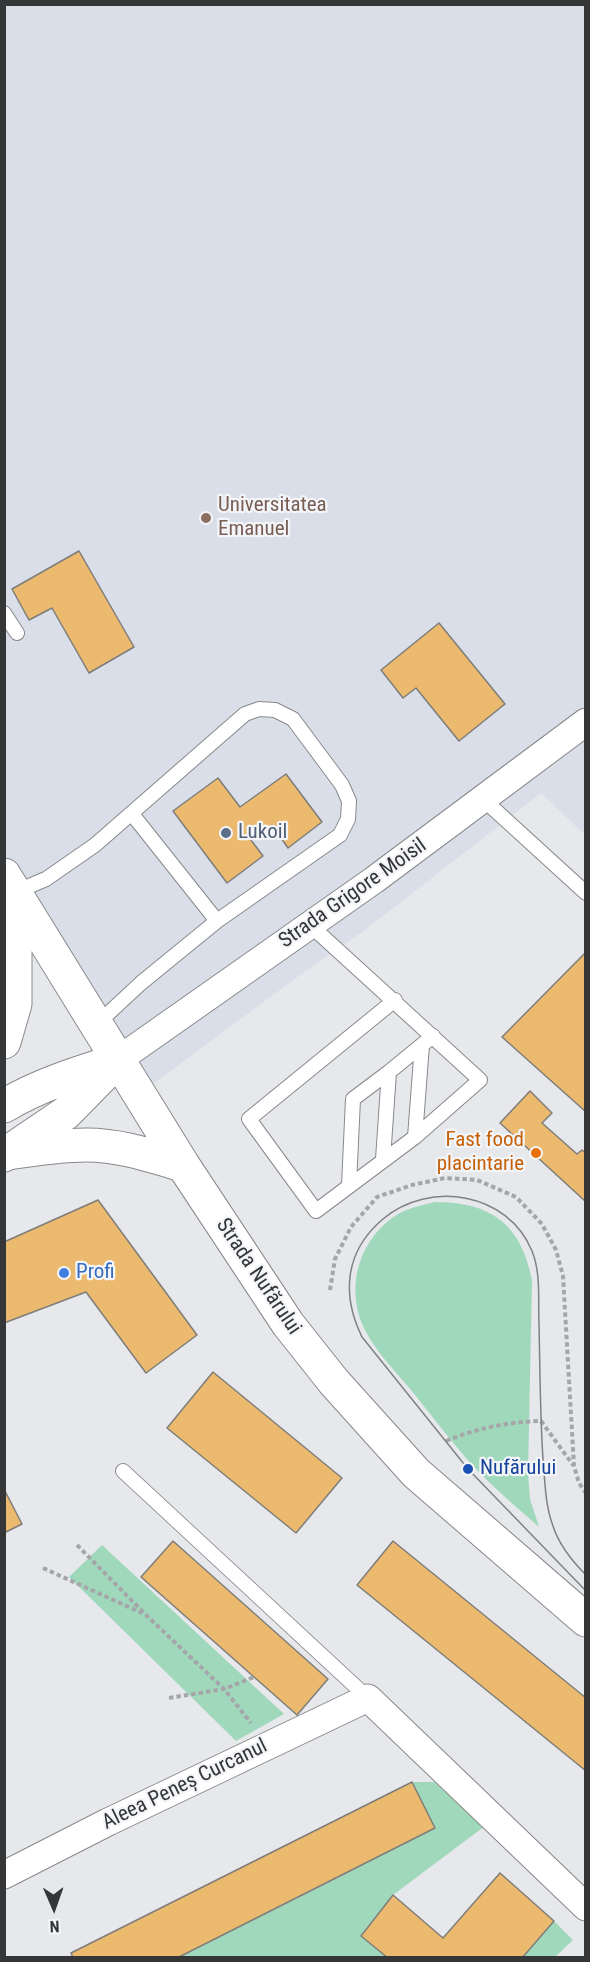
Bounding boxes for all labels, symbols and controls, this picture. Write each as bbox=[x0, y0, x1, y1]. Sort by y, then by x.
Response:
place label: Universitatea Emanuel bbox=[218, 493, 327, 543]
marker: Universitatea Emanuel bbox=[199, 511, 213, 525]
place label: Lukoil bbox=[238, 820, 287, 846]
marker: Lukoil bbox=[219, 826, 233, 840]
street label: Strada Grigore Moisil bbox=[274, 834, 432, 954]
place label: Fast food placintarie bbox=[437, 1128, 524, 1178]
marker: Fast food placintarie bbox=[529, 1146, 543, 1160]
street label: Strada Nufărului bbox=[210, 1214, 306, 1340]
place label: Profi bbox=[76, 1260, 115, 1286]
marker: Profi bbox=[57, 1266, 71, 1280]
place label: Nufărului bbox=[480, 1456, 556, 1482]
marker: Nufărului bbox=[461, 1462, 475, 1476]
street label: Aleea Peneș Curcanul bbox=[98, 1734, 272, 1836]
north arrow bbox=[24, 1878, 84, 1938]
text: N bbox=[49, 1917, 60, 1936]

